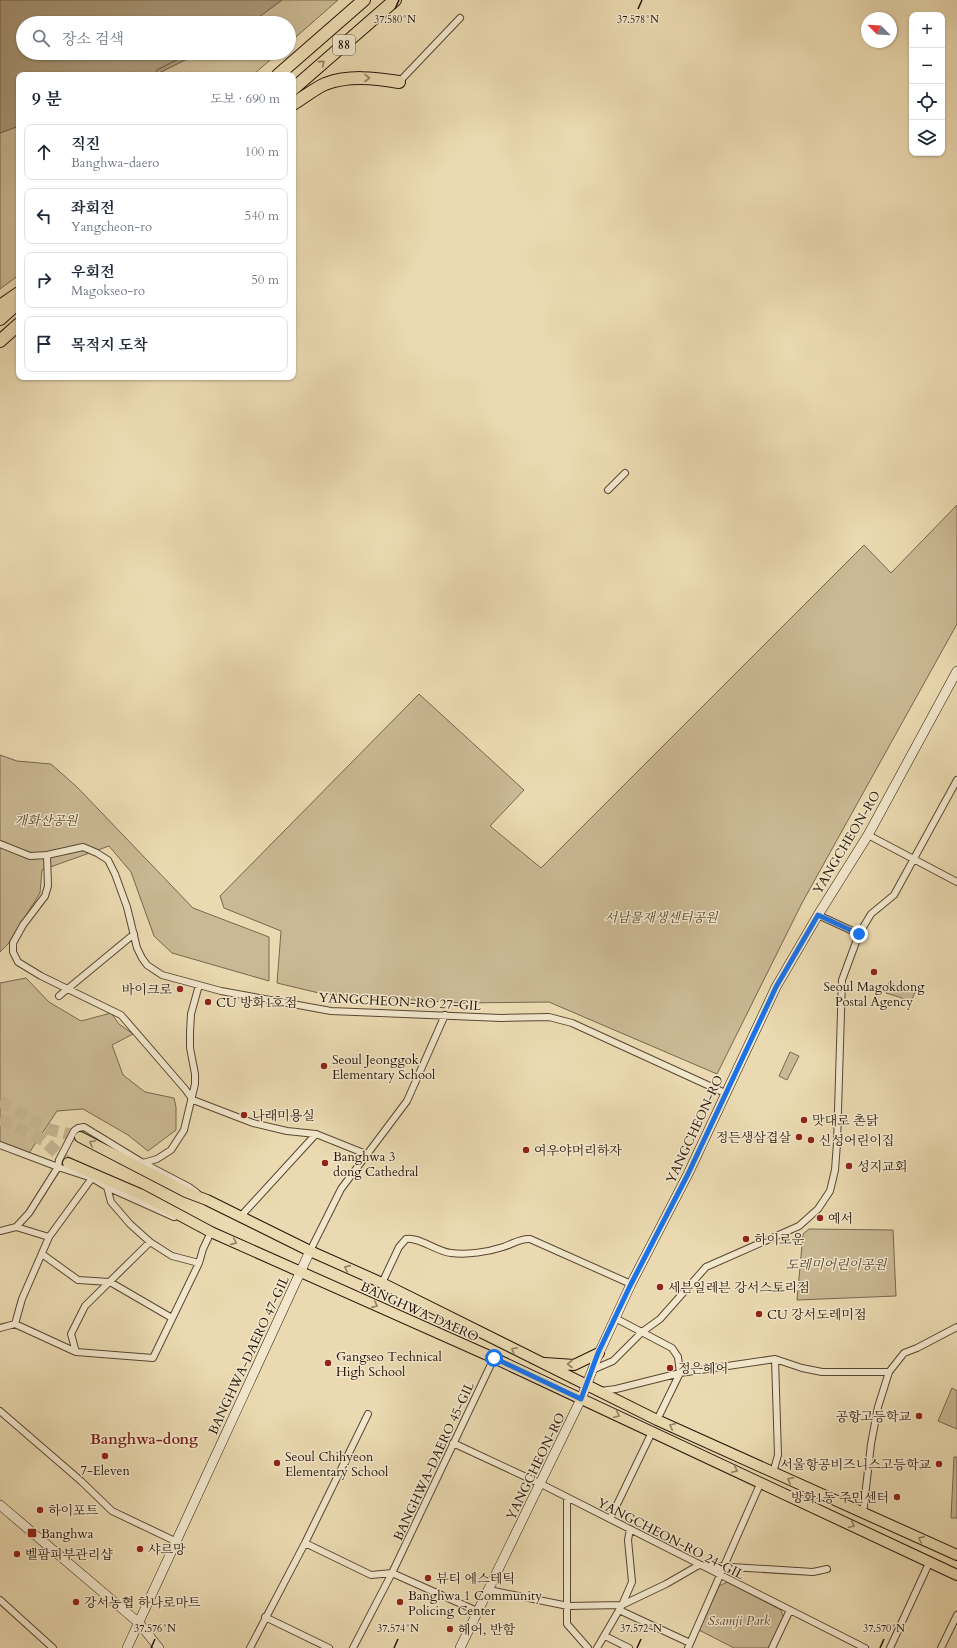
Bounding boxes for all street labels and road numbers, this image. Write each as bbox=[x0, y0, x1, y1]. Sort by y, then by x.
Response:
road number: 88 bbox=[333, 35, 355, 55]
street label: YANGCHEON-RO bbox=[809, 788, 885, 898]
street label: YANGCHEON-RO 27-GIL bbox=[318, 989, 482, 1015]
street label: YANGCHEON-RO bbox=[662, 1072, 728, 1186]
street label: BANGHWA-DAERO 47-GIL bbox=[204, 1273, 294, 1438]
street label: BANGHWA-DAERO bbox=[358, 1278, 482, 1346]
street label: BANGHWA-DAERO 45-GIL bbox=[389, 1379, 479, 1544]
street label: YANGCHEON-RO bbox=[502, 1410, 570, 1523]
street label: YANGCHEON-RO 24-GIL bbox=[594, 1494, 747, 1584]

